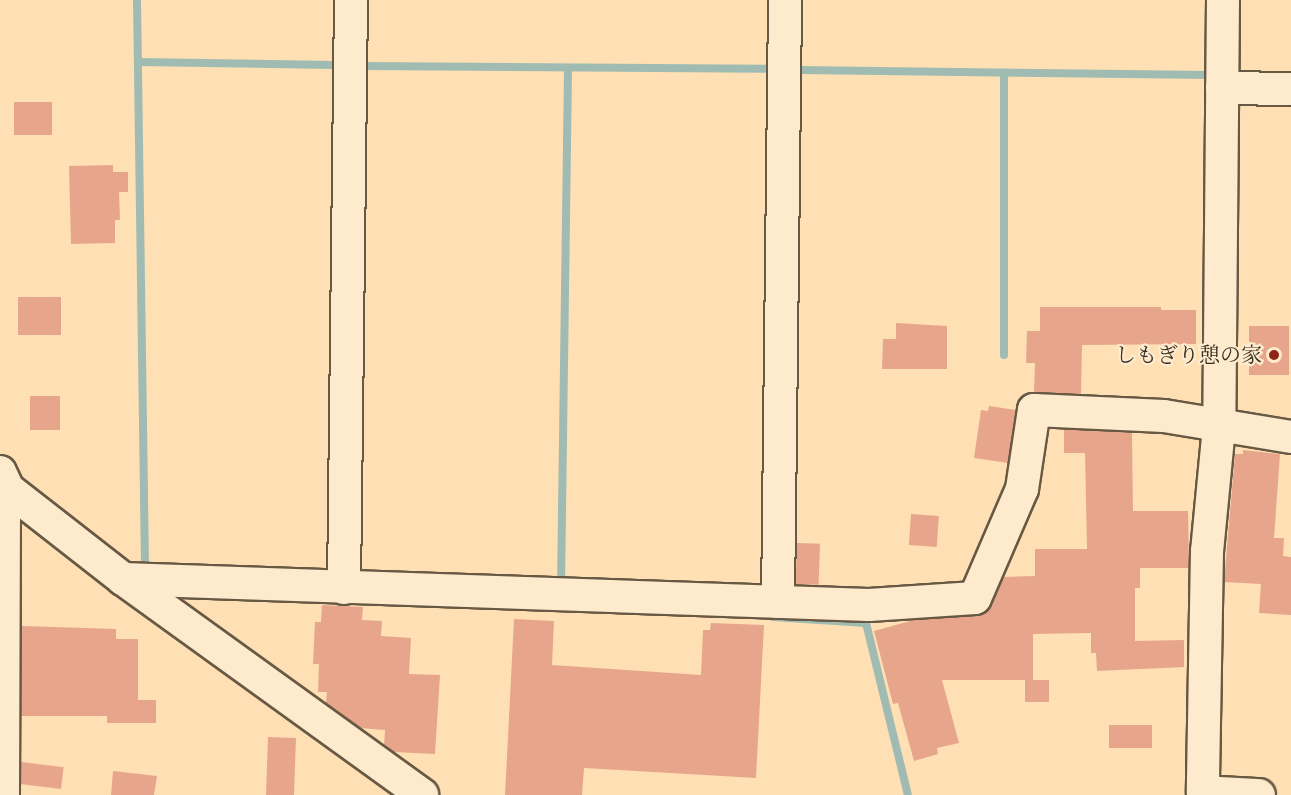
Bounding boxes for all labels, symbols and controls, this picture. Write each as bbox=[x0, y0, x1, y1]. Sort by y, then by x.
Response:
place label: しもぎり憩の家 bbox=[1115, 342, 1262, 368]
marker: しもぎり憩の家 bbox=[1267, 348, 1281, 362]

